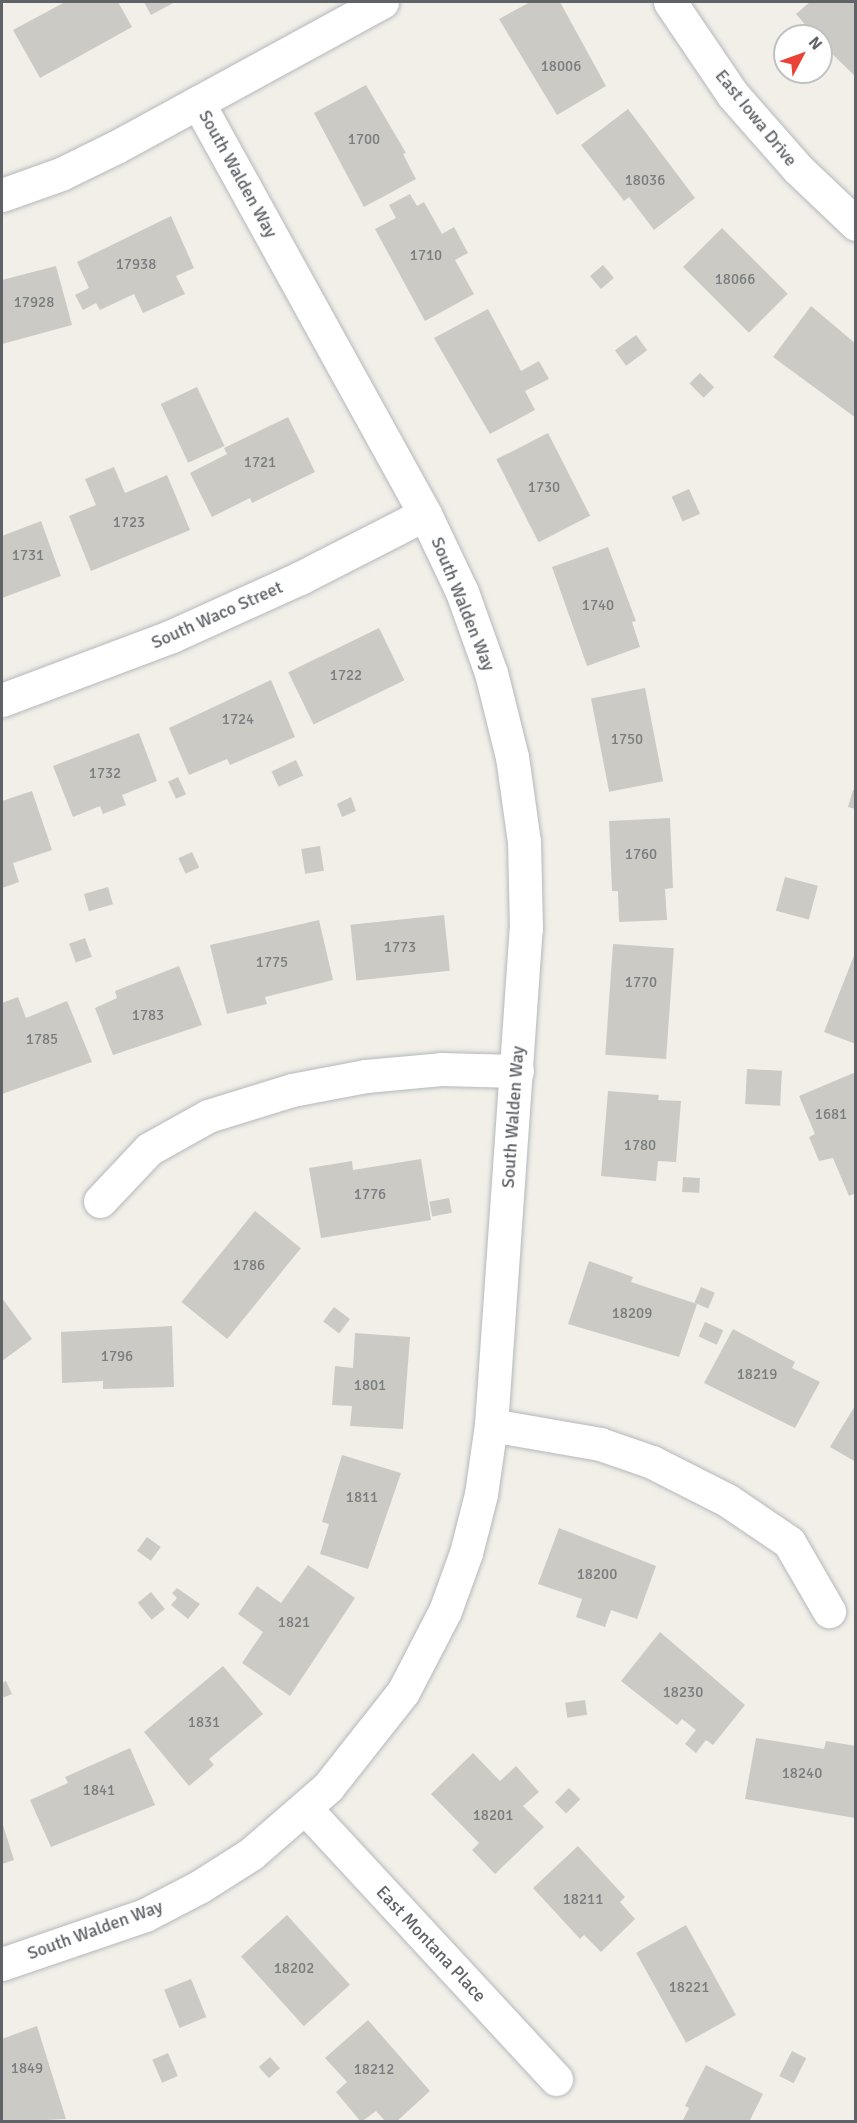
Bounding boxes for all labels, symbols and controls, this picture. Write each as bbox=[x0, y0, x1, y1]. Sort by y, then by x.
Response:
north arrow bbox=[773, 24, 833, 84]
text: N bbox=[804, 33, 826, 54]
house number: 18006 bbox=[541, 58, 581, 76]
street label: East Iowa Drive bbox=[710, 65, 802, 171]
street label: South Walden Way bbox=[194, 106, 282, 242]
house number: 1700 bbox=[348, 131, 380, 149]
house number: 18036 bbox=[625, 172, 665, 190]
house number: 1710 bbox=[410, 247, 442, 265]
house number: 17938 bbox=[116, 256, 156, 274]
house number: 18066 bbox=[715, 271, 755, 289]
house number: 17928 bbox=[14, 294, 54, 312]
house number: 1721 bbox=[244, 454, 276, 472]
house number: 1730 bbox=[528, 479, 560, 497]
house number: 1723 bbox=[113, 514, 145, 532]
street label: South Walden Way bbox=[426, 534, 500, 674]
house number: 1731 bbox=[12, 547, 44, 565]
street label: South Waco Street bbox=[148, 576, 286, 654]
house number: 1740 bbox=[582, 597, 614, 615]
house number: 1722 bbox=[330, 667, 362, 685]
house number: 1724 bbox=[222, 711, 254, 729]
house number: 1750 bbox=[611, 731, 643, 749]
house number: 1732 bbox=[89, 765, 121, 783]
house number: 1760 bbox=[625, 846, 657, 864]
house number: 1773 bbox=[384, 939, 416, 957]
house number: 1775 bbox=[256, 954, 288, 972]
house number: 1770 bbox=[625, 974, 657, 992]
house number: 1783 bbox=[132, 1007, 164, 1025]
house number: 1785 bbox=[26, 1031, 58, 1049]
street label: South Walden Way bbox=[497, 1045, 529, 1189]
house number: 1681 bbox=[815, 1106, 847, 1124]
house number: 1780 bbox=[624, 1137, 656, 1155]
house number: 1776 bbox=[354, 1186, 386, 1204]
house number: 1786 bbox=[233, 1257, 265, 1275]
house number: 18209 bbox=[612, 1305, 652, 1323]
house number: 1796 bbox=[101, 1348, 133, 1366]
house number: 18219 bbox=[737, 1366, 777, 1384]
house number: 1801 bbox=[354, 1377, 386, 1395]
house number: 1811 bbox=[346, 1489, 378, 1507]
house number: 18200 bbox=[577, 1566, 617, 1584]
house number: 1821 bbox=[278, 1614, 310, 1632]
house number: 18230 bbox=[663, 1684, 703, 1702]
house number: 1831 bbox=[188, 1714, 220, 1732]
house number: 18240 bbox=[782, 1765, 822, 1783]
house number: 1841 bbox=[83, 1782, 115, 1800]
house number: 18201 bbox=[473, 1807, 513, 1825]
street label: East Montana Place bbox=[371, 1881, 491, 2007]
house number: 18211 bbox=[563, 1891, 603, 1909]
street label: South Walden Way bbox=[24, 1895, 166, 1965]
house number: 18202 bbox=[274, 1960, 314, 1978]
house number: 18221 bbox=[669, 1979, 709, 1997]
house number: 1849 bbox=[11, 2060, 43, 2078]
house number: 18212 bbox=[354, 2061, 394, 2079]

